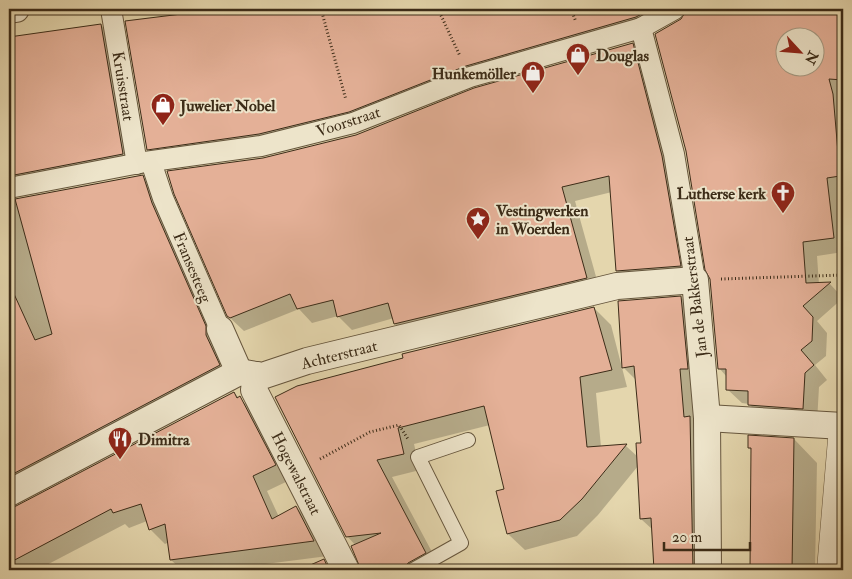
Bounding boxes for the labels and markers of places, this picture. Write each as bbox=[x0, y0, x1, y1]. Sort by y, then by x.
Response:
shop icon: Douglas bbox=[565, 42, 591, 76]
place label: Douglas bbox=[596, 46, 650, 67]
shop icon: Hunkemöller bbox=[520, 60, 546, 94]
place label: Hunkemöller bbox=[432, 64, 517, 84]
shop icon: Juwelier Nobel bbox=[150, 92, 176, 126]
place label: Juwelier Nobel bbox=[179, 96, 276, 117]
church icon: Lutherse kerk bbox=[770, 180, 796, 214]
place label: Lutherse kerk bbox=[677, 184, 766, 204]
place label: Vestingwerken in Woerden bbox=[495, 201, 589, 239]
place icon: Vestingwerken in Woerden bbox=[465, 206, 491, 240]
restaurant icon: Dimitra bbox=[107, 426, 133, 460]
place label: Dimitra bbox=[138, 430, 190, 450]

